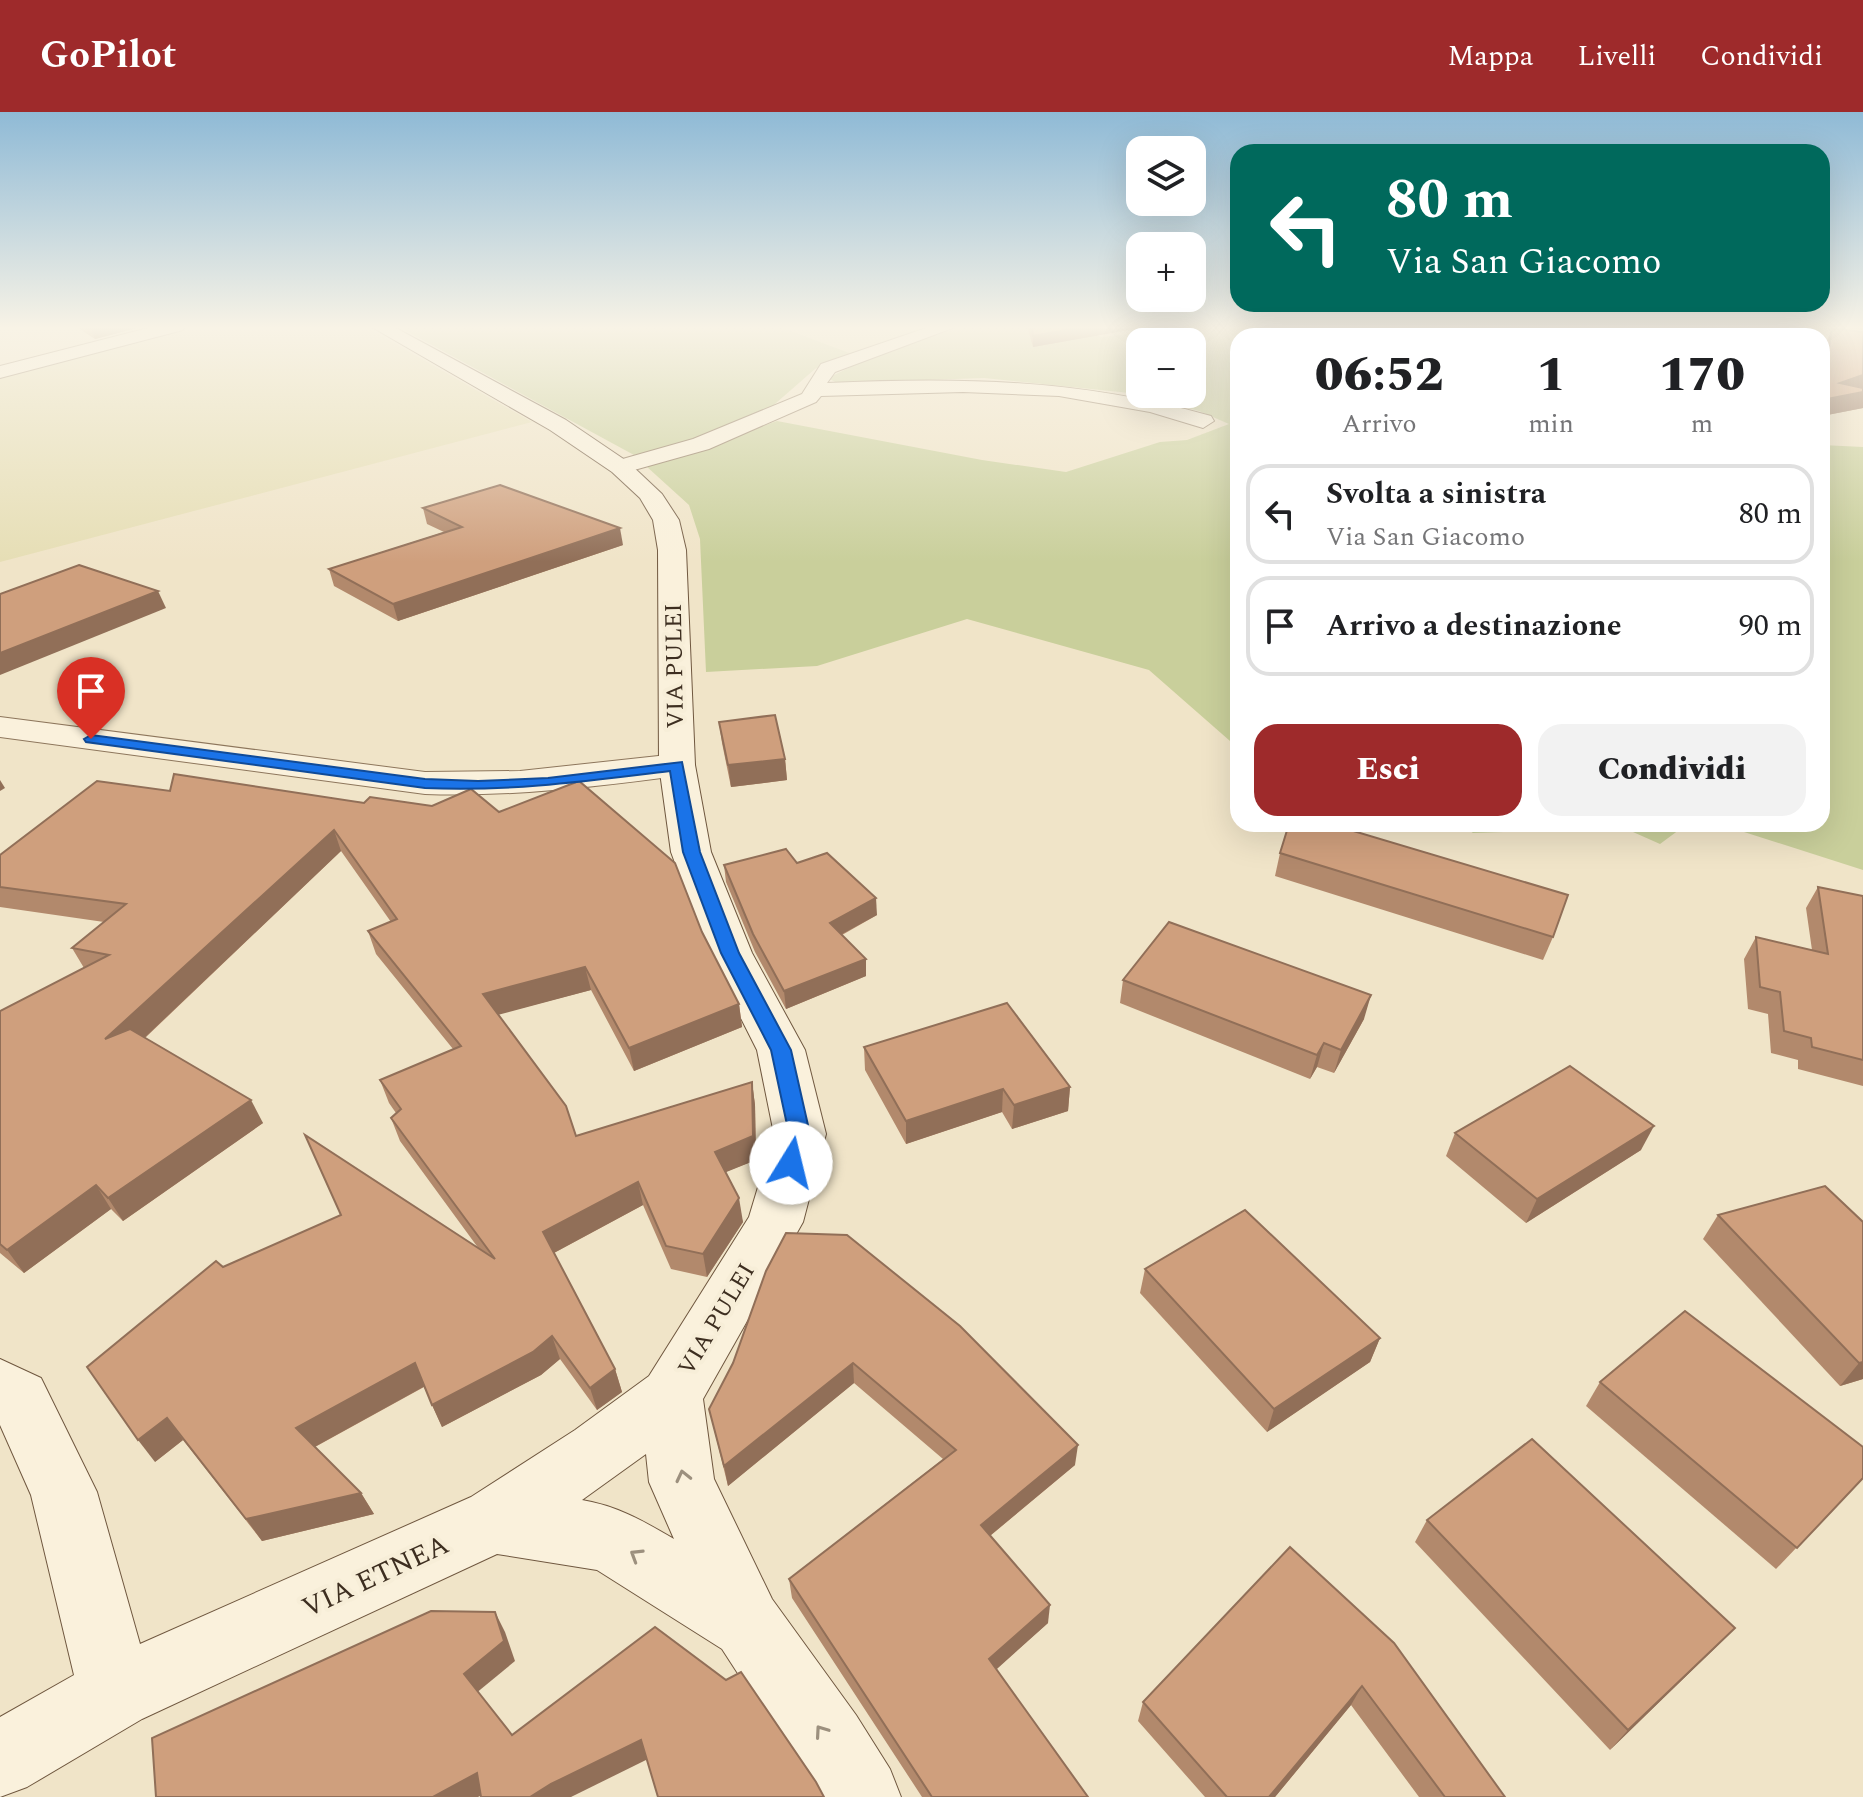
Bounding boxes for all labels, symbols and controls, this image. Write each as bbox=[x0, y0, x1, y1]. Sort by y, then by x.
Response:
text: GoPilot bbox=[40, 27, 176, 85]
text: Mappa bbox=[1447, 35, 1534, 78]
text: Livelli bbox=[1578, 35, 1656, 78]
text: Condividi bbox=[1700, 35, 1823, 78]
map controls bbox=[1126, 136, 1206, 408]
button: layers bbox=[1126, 136, 1206, 216]
text: 80 m bbox=[1386, 158, 1513, 243]
icon: left bbox=[1254, 176, 1358, 280]
button: + bbox=[1126, 232, 1206, 312]
text: Via San Giacomo bbox=[1386, 235, 1662, 290]
button: − bbox=[1126, 328, 1206, 408]
text: 06:52 bbox=[1315, 339, 1444, 412]
text: 1 bbox=[1537, 339, 1566, 412]
text: 170 bbox=[1659, 339, 1745, 412]
text: Arrivo bbox=[1342, 404, 1417, 444]
text: min bbox=[1528, 404, 1574, 444]
text: m bbox=[1691, 404, 1713, 444]
text: Svolta a sinistra bbox=[1326, 471, 1546, 517]
text: 80 m bbox=[1739, 491, 1802, 537]
icon: left bbox=[1258, 492, 1302, 536]
text: Via San Giacomo bbox=[1326, 517, 1525, 557]
street label: VIA PULEI bbox=[656, 603, 694, 729]
text: Arrivo a destinazione bbox=[1326, 603, 1622, 649]
text: 90 m bbox=[1739, 603, 1802, 649]
icon: arrive bbox=[1258, 604, 1302, 648]
pin bbox=[57, 657, 125, 739]
icon: arrive bbox=[69, 669, 113, 713]
button: Esci bbox=[1254, 724, 1522, 816]
button: Condividi bbox=[1538, 724, 1806, 816]
position arrow bbox=[749, 1121, 833, 1205]
street label: VIA PULEI bbox=[669, 1256, 765, 1383]
one-way arrow bbox=[675, 1470, 692, 1484]
street label: VIA ETNEA bbox=[295, 1523, 456, 1629]
one-way arrow bbox=[630, 1550, 645, 1565]
one-way arrow bbox=[816, 1725, 831, 1739]

